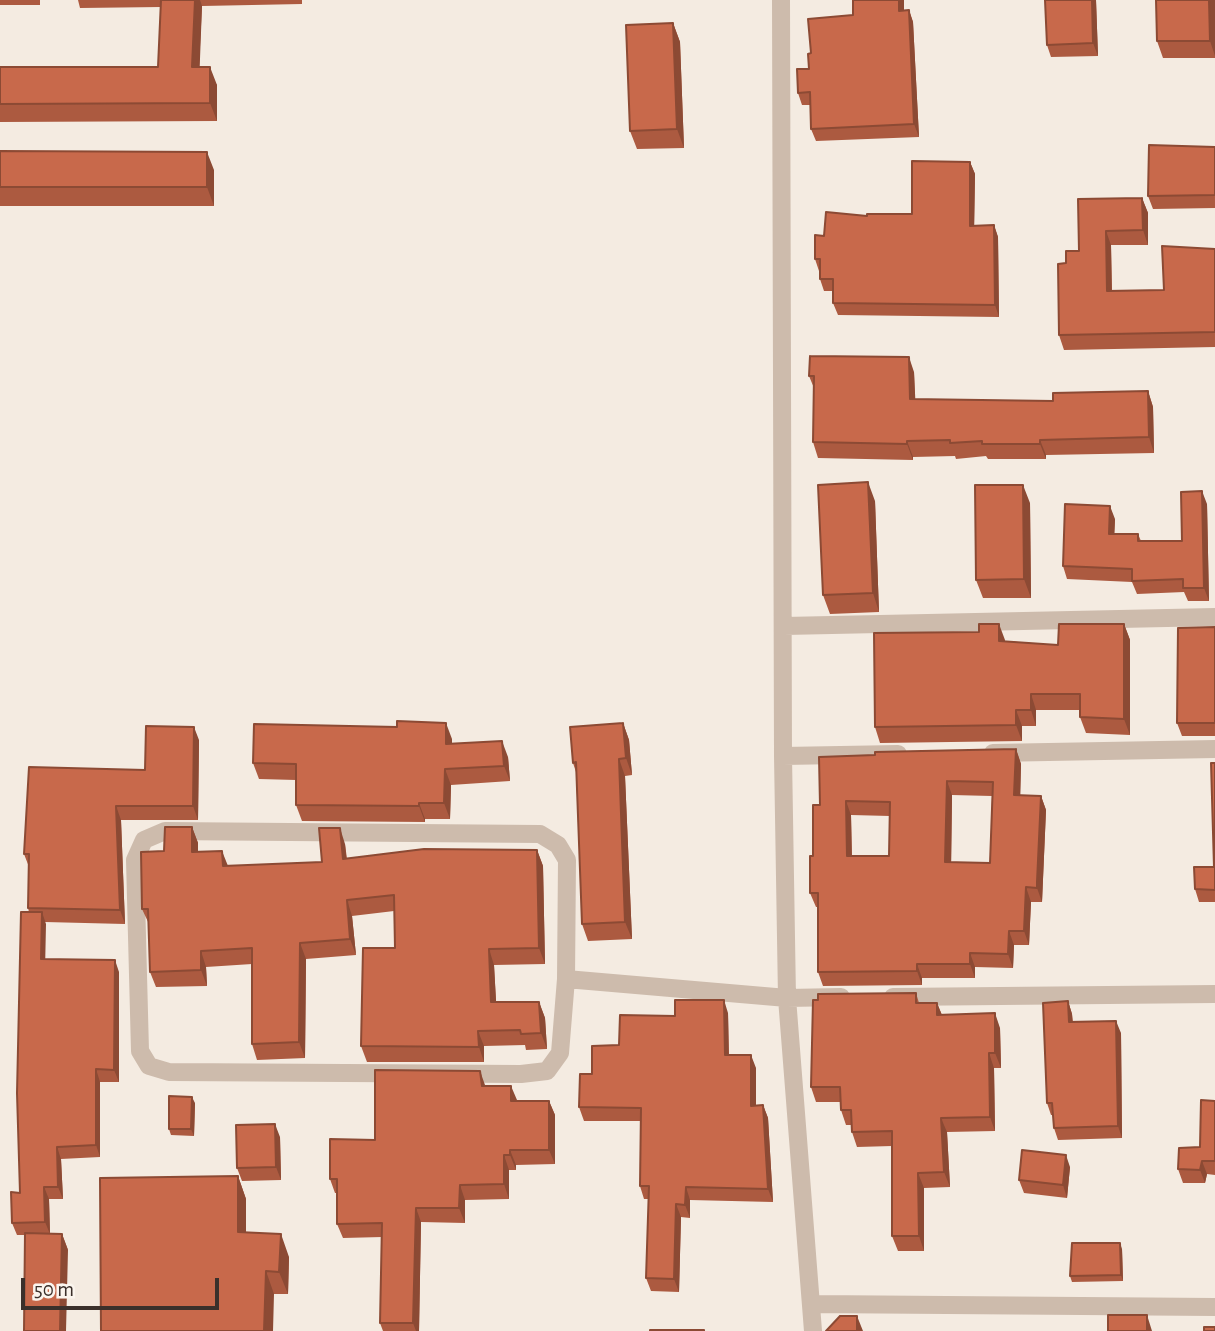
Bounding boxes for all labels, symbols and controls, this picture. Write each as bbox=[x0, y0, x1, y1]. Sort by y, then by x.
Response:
scale bar bbox=[24, 1264, 222, 1308]
text: 50 m bbox=[34, 1279, 74, 1300]

